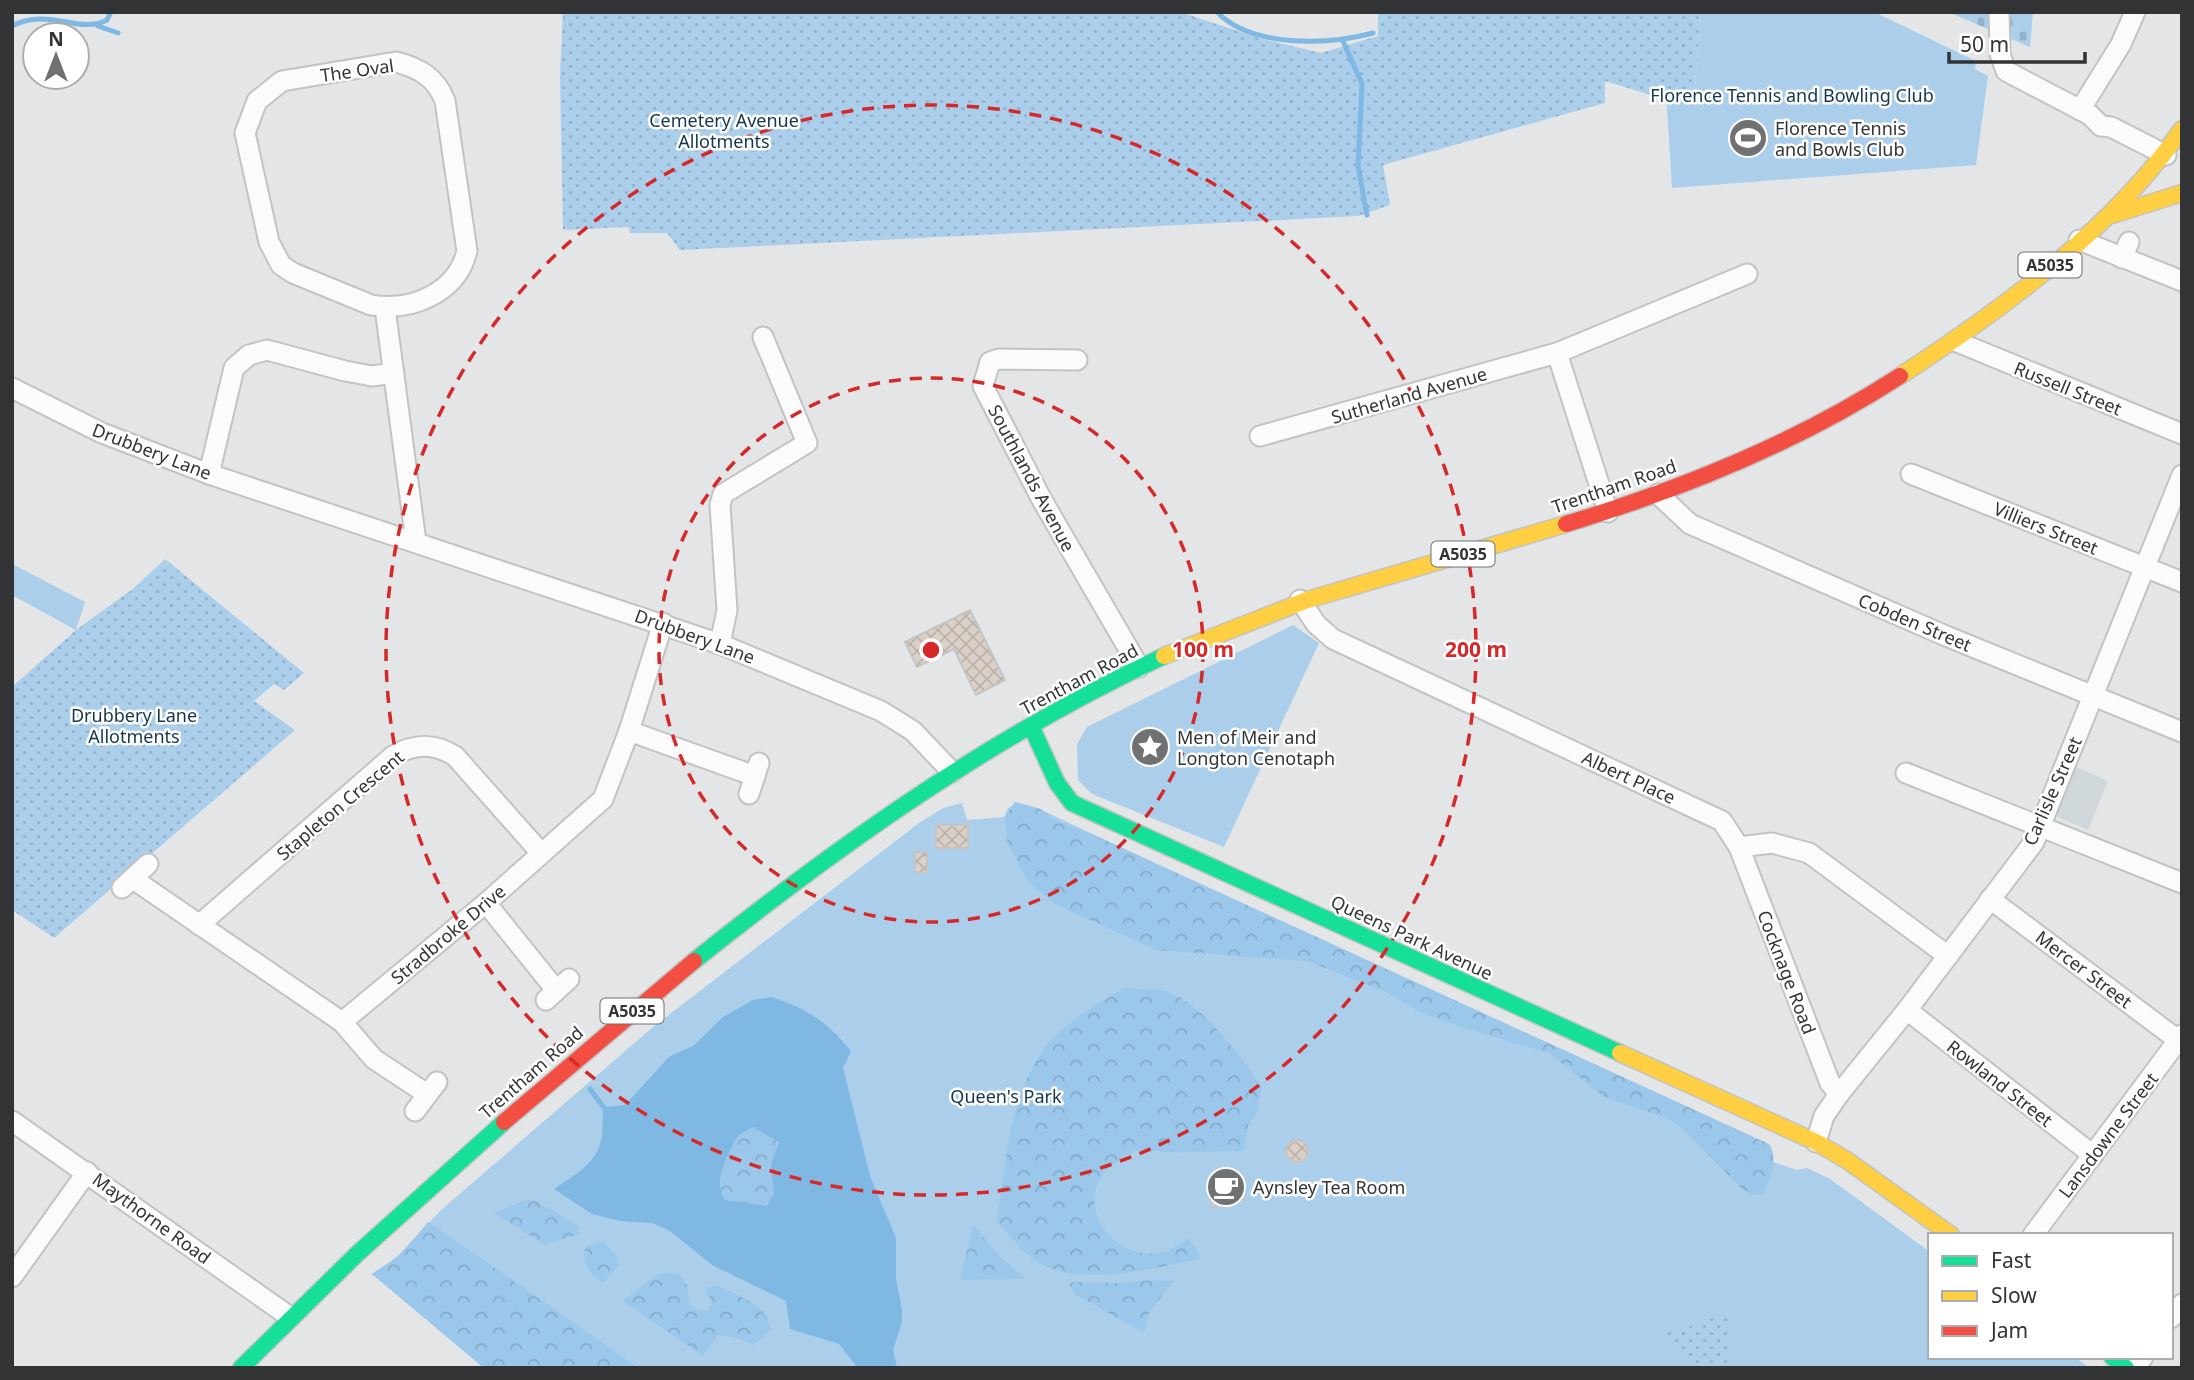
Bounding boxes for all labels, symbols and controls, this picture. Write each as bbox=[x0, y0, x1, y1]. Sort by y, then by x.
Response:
north arrow bbox=[21, 21, 91, 91]
scale bar bbox=[1949, 21, 2086, 65]
text: N bbox=[48, 26, 64, 52]
text: 50 m bbox=[1960, 30, 2009, 58]
street label: The Oval bbox=[319, 53, 395, 87]
park label: Florence Tennis and Bowling Club bbox=[1650, 83, 1934, 107]
park label: Cemetery Avenue Allotments bbox=[649, 108, 799, 153]
place label: Florence Tennis and Bowls Club bbox=[1775, 116, 1906, 161]
sports icon: Florence Tennis and Bowls Club bbox=[1727, 117, 1769, 159]
road number: A5035 bbox=[2018, 252, 2082, 278]
street label: Russell Street bbox=[2011, 356, 2126, 421]
street label: Sutherland Avenue bbox=[1328, 361, 1490, 429]
street label: Southlands Avenue bbox=[983, 400, 1081, 556]
street label: Drubbery Lane bbox=[89, 417, 215, 485]
street label: Trentham Road bbox=[1549, 453, 1679, 519]
street label: Villiers Street bbox=[1990, 496, 2102, 560]
road number: A5035 bbox=[1432, 541, 1494, 566]
street label: Cobden Street bbox=[1855, 587, 1976, 657]
street label: Drubbery Lane bbox=[632, 603, 758, 669]
text: 100 m bbox=[1172, 635, 1234, 663]
text: 200 m bbox=[1445, 635, 1507, 663]
centre of rings bbox=[919, 638, 943, 662]
street label: Trentham Road bbox=[1016, 638, 1142, 720]
park label: Drubbery Lane Allotments bbox=[71, 703, 197, 748]
place label: Men of Meir and Longton Cenotaph bbox=[1177, 725, 1335, 770]
place icon: Men of Meir and Longton Cenotaph bbox=[1129, 726, 1171, 768]
street label: Carlisle Street bbox=[2017, 732, 2087, 849]
street label: Stapleton Crescent bbox=[271, 744, 409, 865]
street label: Albert Place bbox=[1578, 745, 1680, 809]
street label: Stradbroke Drive bbox=[386, 879, 510, 989]
street label: Queens Park Avenue bbox=[1327, 889, 1497, 985]
street label: Cocknage Road bbox=[1752, 907, 1822, 1037]
street label: Mercer Street bbox=[2031, 925, 2137, 1013]
road number: A5035 bbox=[600, 998, 664, 1023]
street label: Trentham Road bbox=[474, 1020, 588, 1124]
street label: Rowland Street bbox=[1942, 1034, 2058, 1132]
street label: Lansdowne Street bbox=[2053, 1067, 2163, 1203]
park label: Queen's Park bbox=[950, 1084, 1062, 1108]
cafe icon: Aynsley Tea Room bbox=[1205, 1166, 1247, 1208]
street label: Maythorne Road bbox=[88, 1167, 216, 1269]
place label: Aynsley Tea Room bbox=[1253, 1175, 1405, 1199]
legend bbox=[1928, 1233, 2173, 1359]
text: Fast bbox=[1991, 1246, 2032, 1274]
text: Slow bbox=[1991, 1281, 2037, 1309]
text: Jam bbox=[1989, 1316, 2028, 1344]

